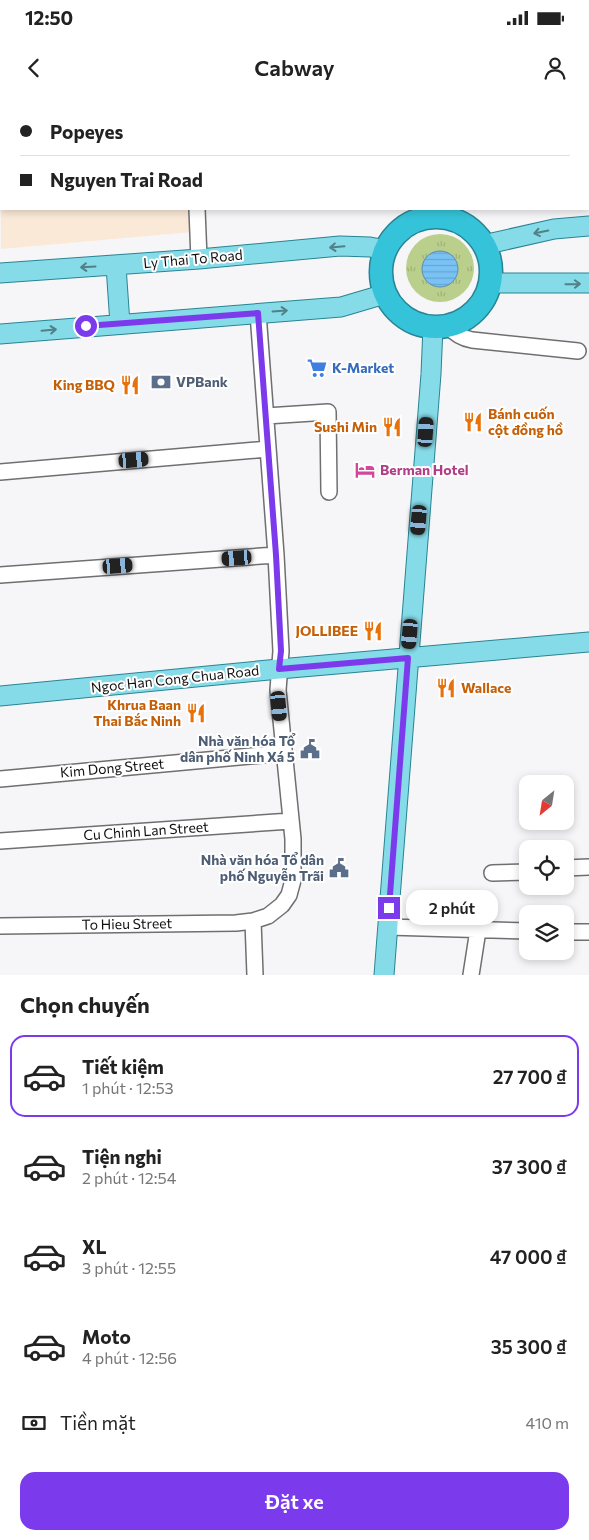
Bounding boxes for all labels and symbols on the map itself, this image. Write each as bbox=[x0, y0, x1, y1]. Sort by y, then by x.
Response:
one-way arrow bbox=[533, 228, 549, 237]
one-way arrow bbox=[330, 242, 346, 251]
street label: Ly Thai To Road bbox=[143, 246, 243, 271]
one-way arrow bbox=[80, 263, 96, 272]
one-way arrow bbox=[565, 279, 581, 288]
one-way arrow bbox=[272, 307, 288, 316]
route start bbox=[75, 315, 97, 337]
one-way arrow bbox=[40, 325, 56, 334]
supermarket icon: K-Market bbox=[306, 357, 328, 379]
place label: K-Market bbox=[332, 359, 394, 376]
bank icon: VPBank bbox=[150, 371, 172, 393]
place label: VPBank bbox=[176, 373, 228, 390]
restaurant icon: King BBQ bbox=[119, 374, 141, 396]
place label: King BBQ bbox=[53, 376, 115, 393]
place label: Bánh cuốn cột đồng hồ bbox=[488, 405, 563, 438]
restaurant icon: Bánh cuốn cột đồng hồ bbox=[462, 411, 484, 433]
restaurant icon: Sushi Min bbox=[381, 416, 403, 438]
car bbox=[417, 417, 434, 447]
place label: Sushi Min bbox=[314, 418, 377, 435]
car bbox=[118, 451, 149, 469]
hotel icon: Berman Hotel bbox=[354, 459, 376, 481]
place label: Berman Hotel bbox=[380, 461, 469, 478]
car bbox=[410, 504, 427, 536]
car bbox=[221, 549, 252, 567]
car bbox=[102, 557, 133, 575]
car bbox=[401, 618, 418, 650]
restaurant icon: JOLLIBEE bbox=[362, 620, 384, 642]
place label: JOLLIBEE bbox=[296, 622, 358, 639]
street label: Ngoc Han Cong Chua Road bbox=[90, 661, 260, 696]
restaurant icon: Wallace bbox=[435, 677, 457, 699]
place label: Wallace bbox=[461, 679, 511, 696]
car bbox=[270, 690, 287, 722]
place label: Khrua Baan Thai Bắc Ninh bbox=[93, 696, 181, 729]
restaurant icon: Khrua Baan Thai Bắc Ninh bbox=[185, 702, 207, 724]
place label: Nhà văn hóa Tổ dân phố Ninh Xá 5 bbox=[180, 732, 296, 765]
public building icon: Nhà văn hóa Tổ dân phố Ninh Xá 5 bbox=[299, 738, 321, 760]
street label: Kim Dong Street bbox=[59, 754, 165, 781]
north arrow bbox=[519, 775, 574, 830]
street label: Cu Chinh Lan Street bbox=[83, 818, 209, 843]
place label: Nhà văn hóa Tổ dân phố Nguyễn Trãi bbox=[201, 851, 324, 884]
public building icon: Nhà văn hóa Tổ dân phố Nguyễn Trãi bbox=[328, 857, 350, 879]
callout: 2 phút bbox=[406, 890, 499, 926]
route end bbox=[378, 897, 400, 919]
street label: To Hieu Street bbox=[82, 914, 173, 933]

